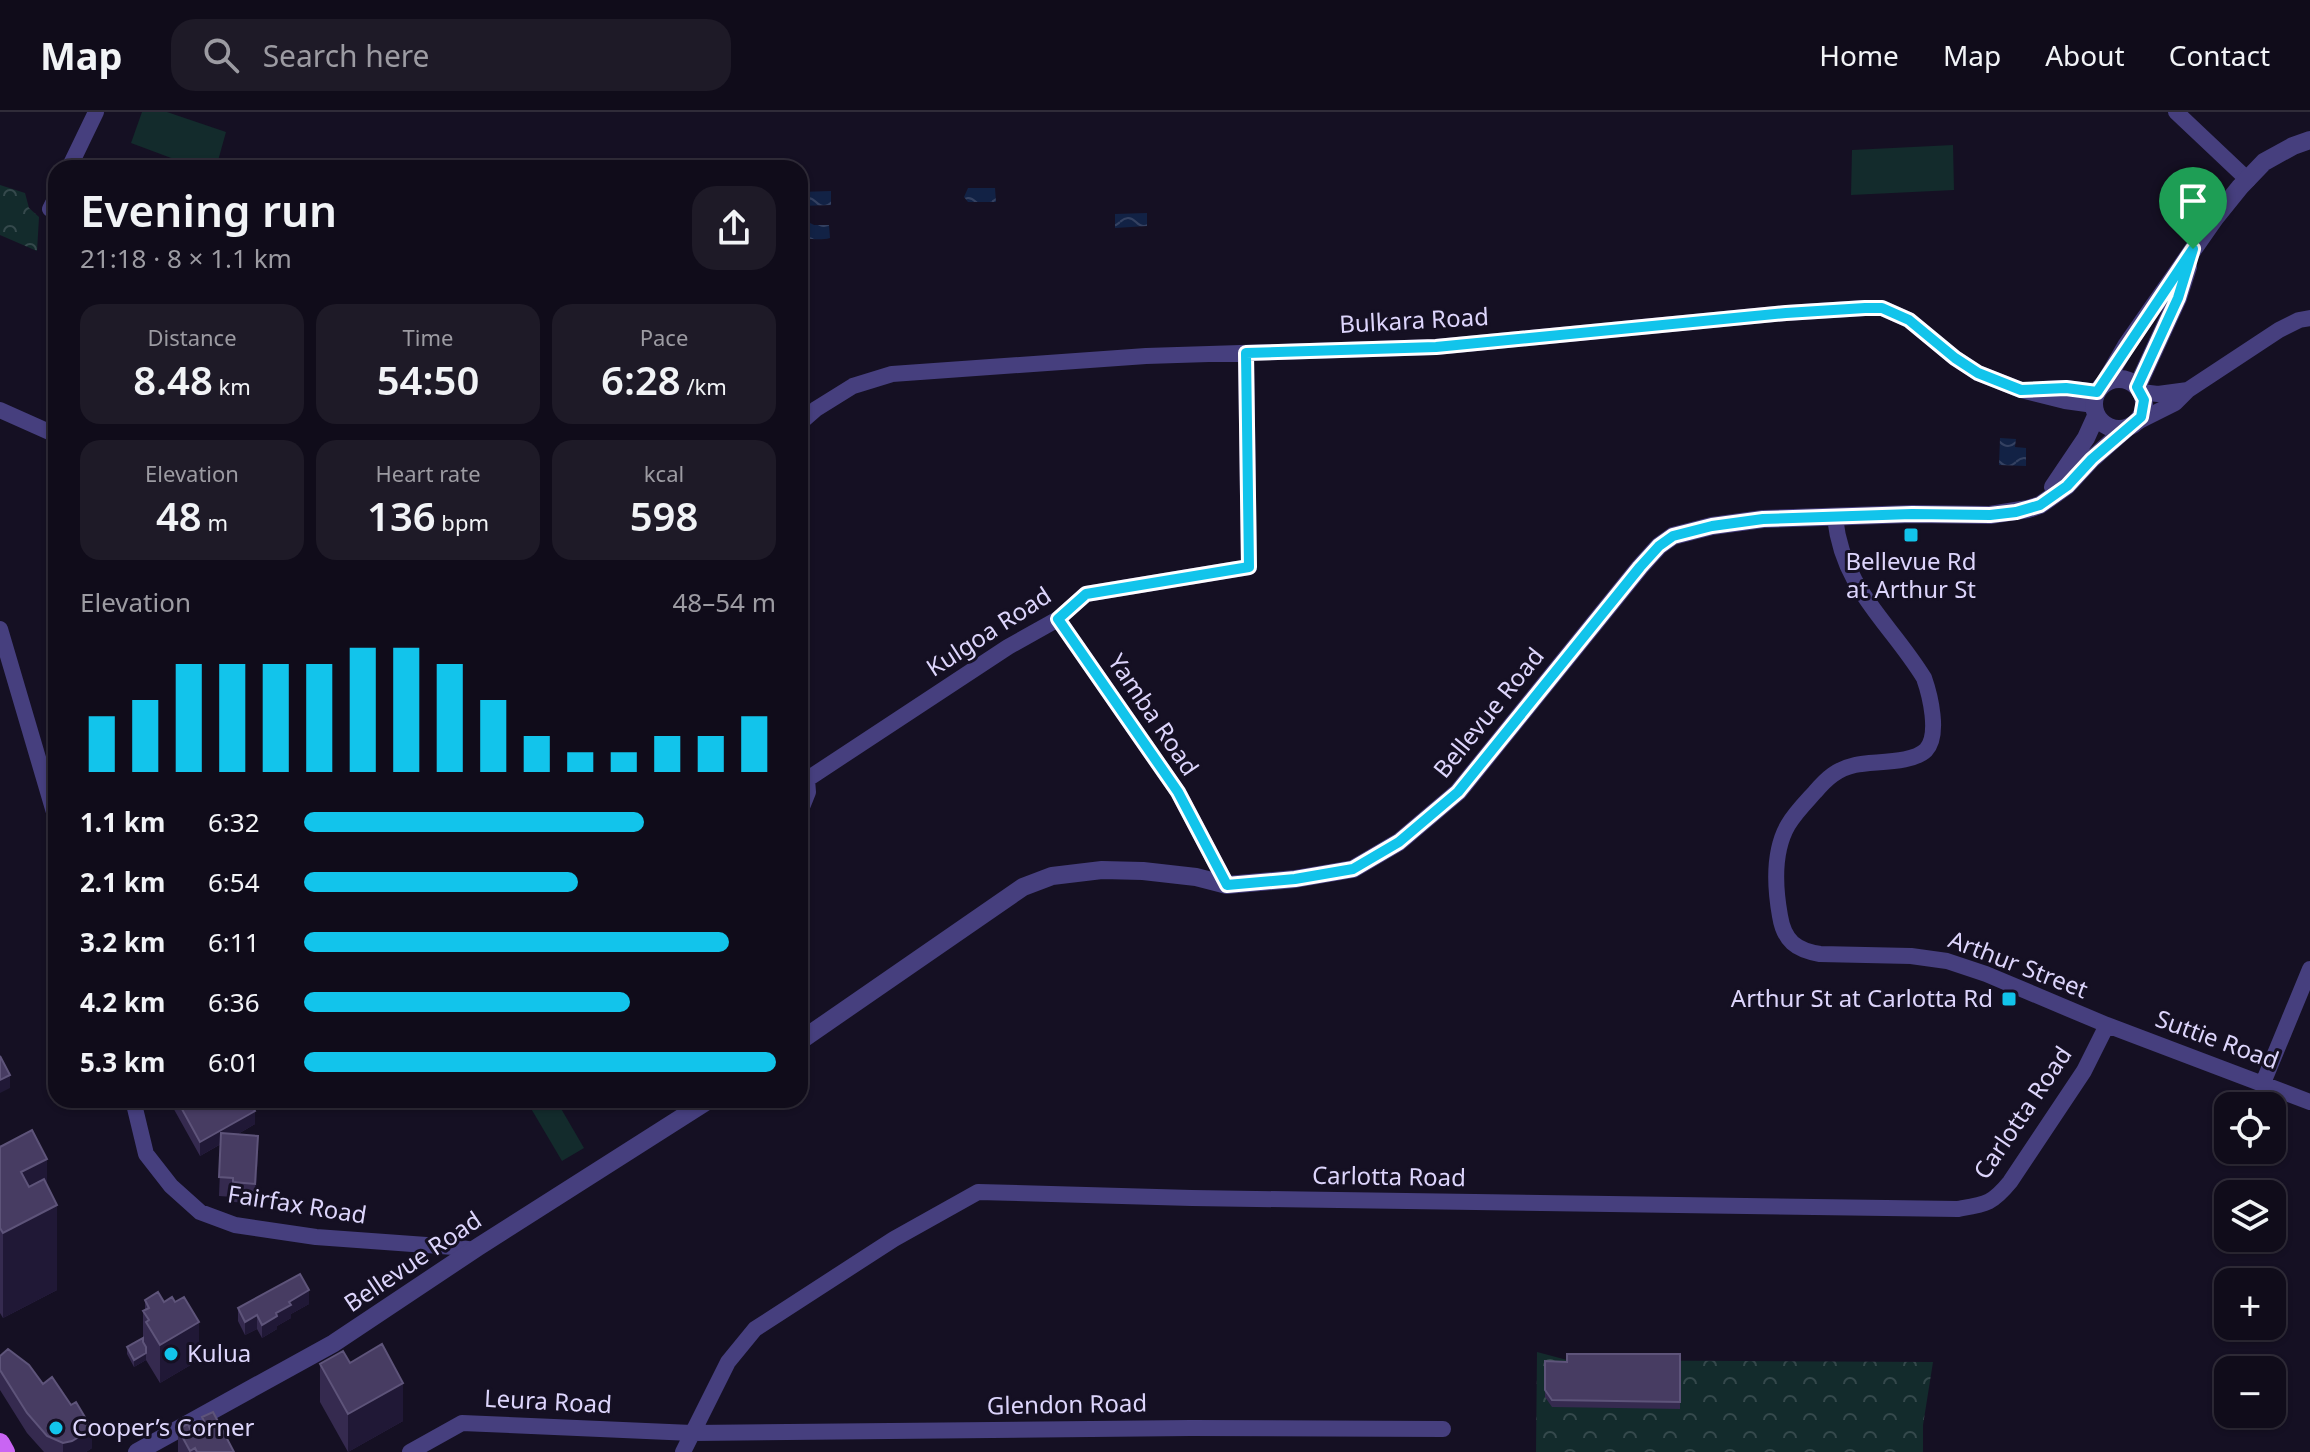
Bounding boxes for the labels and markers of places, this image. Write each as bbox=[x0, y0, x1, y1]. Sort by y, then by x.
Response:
pin bbox=[2159, 167, 2227, 249]
marker: Bellevue Rd at Arthur St bbox=[1902, 526, 1920, 544]
place label: Bellevue Rd at Arthur St bbox=[1845, 544, 1977, 605]
place label: Arthur St at Carlotta Rd bbox=[1731, 981, 1993, 1014]
marker: Arthur St at Carlotta Rd bbox=[2000, 990, 2018, 1008]
place label: Kulua bbox=[187, 1336, 251, 1369]
marker: Kulua bbox=[162, 1345, 180, 1363]
place label: Cooper’s Corner bbox=[72, 1410, 255, 1443]
marker: Cooper’s Corner bbox=[47, 1419, 65, 1437]

